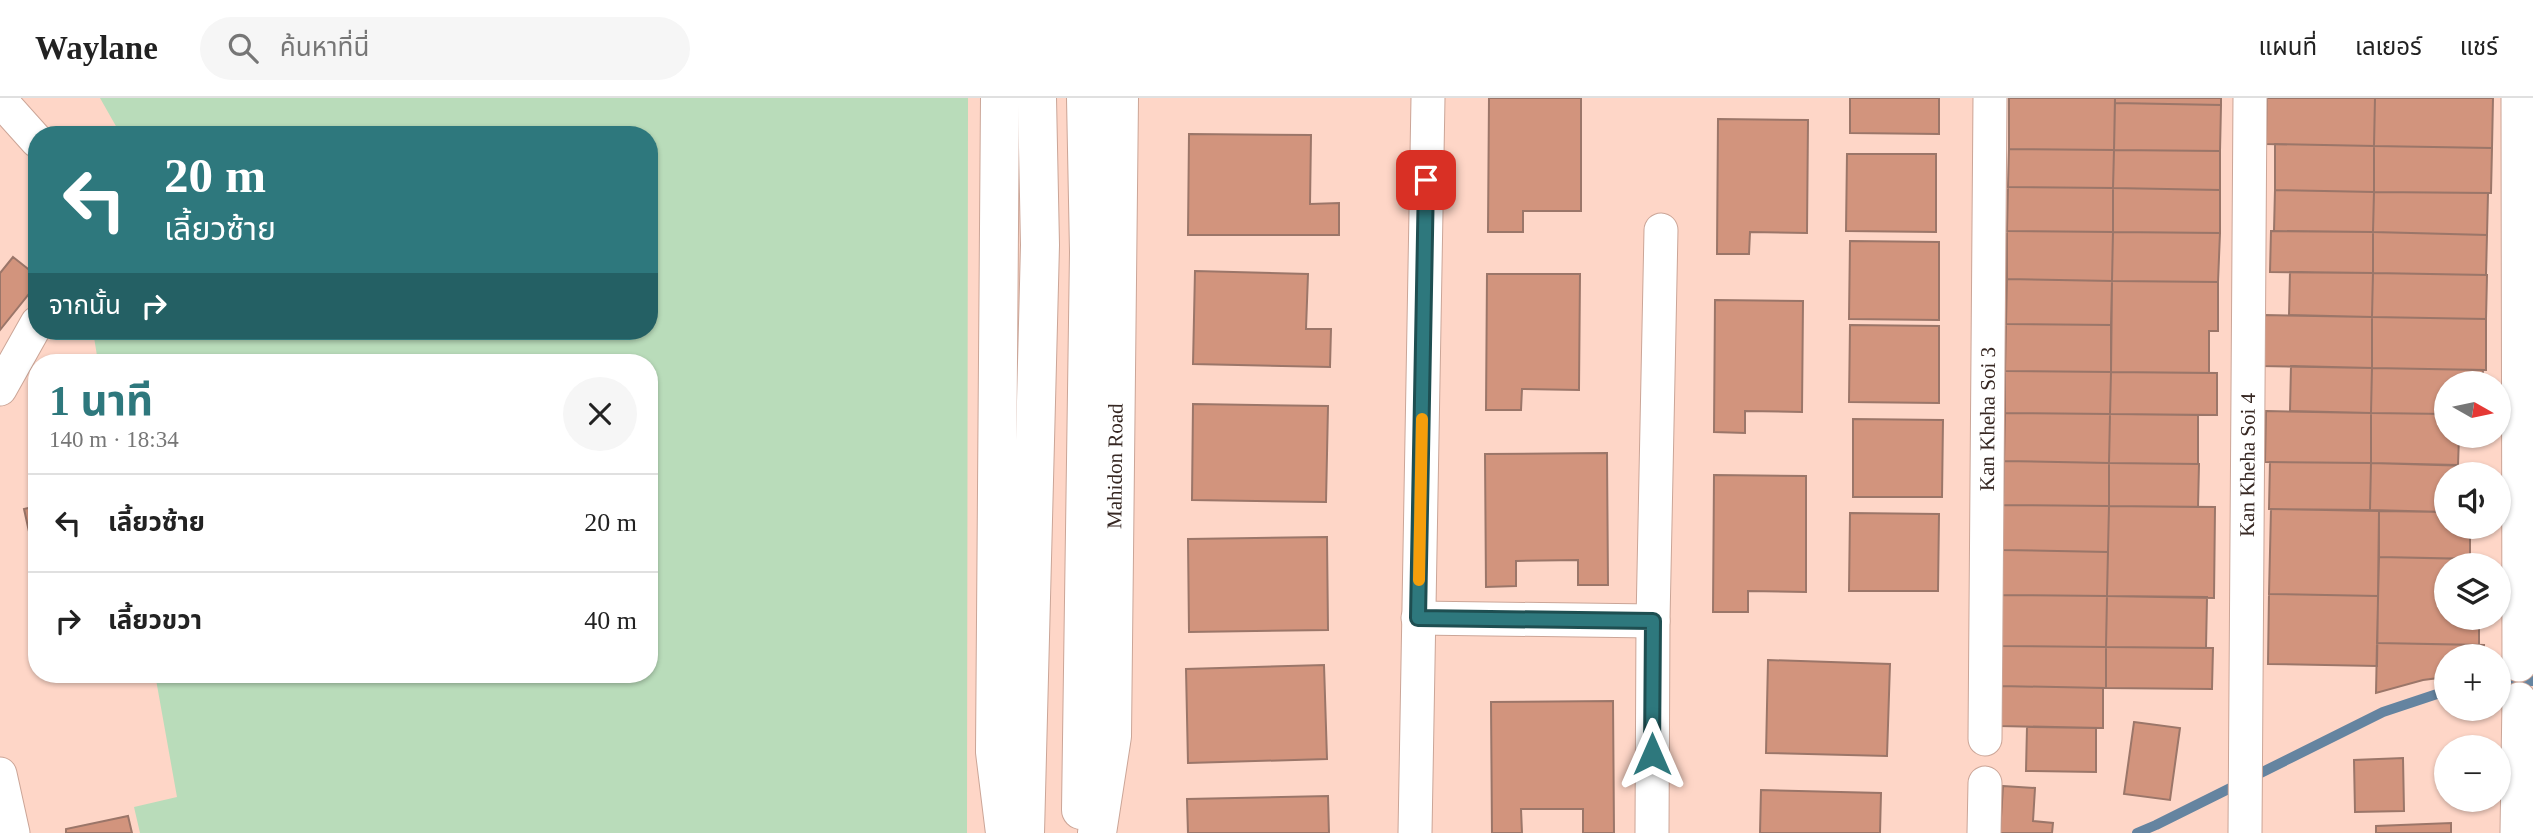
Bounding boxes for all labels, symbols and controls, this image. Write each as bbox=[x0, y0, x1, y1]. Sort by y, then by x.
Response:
search box bbox=[200, 17, 690, 80]
icon: search bbox=[224, 29, 262, 67]
text: Waylane bbox=[35, 30, 158, 66]
text: ค้นหาที่นี่ bbox=[280, 33, 369, 62]
text: แผนที่ bbox=[2259, 34, 2317, 60]
text: เลเยอร์ bbox=[2355, 34, 2422, 60]
text: แชร์ bbox=[2460, 34, 2498, 60]
text: 20 m bbox=[164, 148, 266, 203]
pin bbox=[1396, 150, 1456, 210]
icon: left bbox=[49, 154, 140, 245]
icon: arrive bbox=[1407, 161, 1445, 199]
text: เลี้ยวซ้าย bbox=[164, 211, 276, 247]
icon: right bbox=[135, 287, 173, 325]
text: จากนั้น bbox=[49, 291, 121, 320]
street label: Kan Kheha Soi 3 bbox=[1975, 347, 2000, 491]
north arrow bbox=[2434, 371, 2511, 448]
map controls bbox=[2434, 371, 2511, 812]
button: close bbox=[563, 377, 637, 451]
text: 1 นาที bbox=[49, 378, 153, 424]
street label: Kan Kheha Soi 4 bbox=[2235, 392, 2260, 537]
street label: Mahidon Road bbox=[1102, 403, 1128, 529]
text: 140 m · 18:34 bbox=[49, 427, 179, 452]
button: sound bbox=[2434, 462, 2511, 539]
icon: left bbox=[49, 504, 87, 542]
text: เลี้ยวซ้าย bbox=[108, 508, 205, 537]
text: 20 m bbox=[584, 508, 637, 537]
button: layers bbox=[2434, 553, 2511, 630]
icon: right bbox=[49, 602, 87, 640]
text: เลี้ยวขวา bbox=[108, 606, 202, 635]
text: 40 m bbox=[584, 606, 637, 635]
button: + bbox=[2434, 644, 2511, 721]
position arrow bbox=[1615, 717, 1689, 791]
button: − bbox=[2434, 735, 2511, 812]

